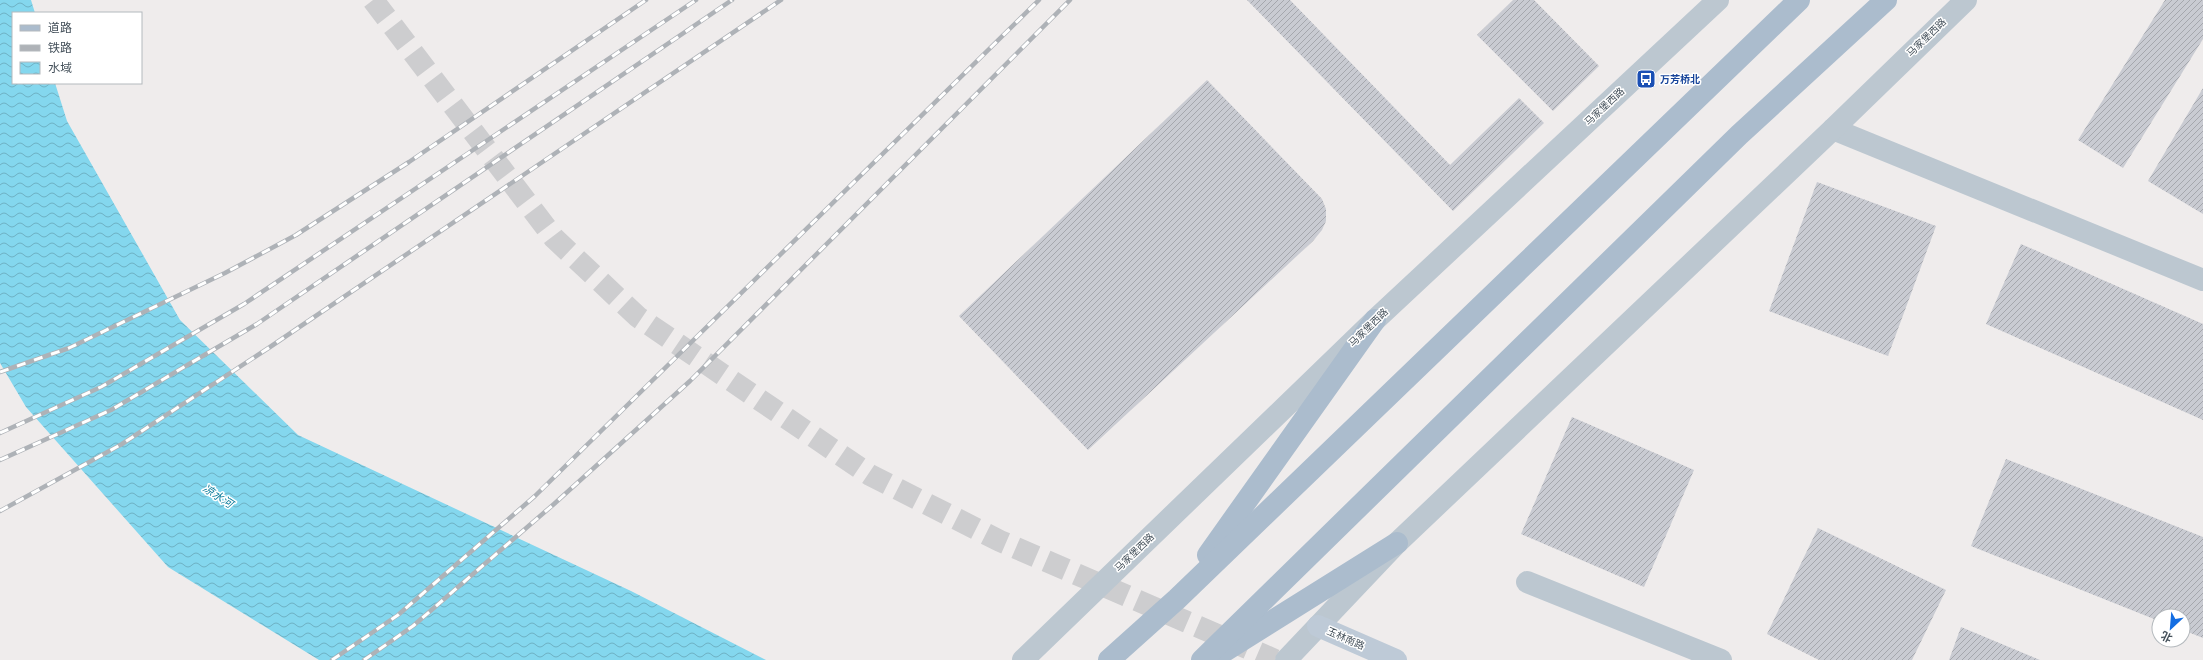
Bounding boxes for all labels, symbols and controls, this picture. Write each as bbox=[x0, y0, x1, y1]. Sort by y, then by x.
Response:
legend bbox=[12, 12, 142, 84]
street label: 马家堡西路 bbox=[1905, 16, 1948, 59]
text: 道路 bbox=[48, 21, 72, 35]
text: 铁路 bbox=[48, 41, 72, 55]
text: 水域 bbox=[48, 61, 72, 75]
bus stop icon: 万芳桥北 bbox=[1635, 68, 1657, 90]
place label: 万芳桥北 bbox=[1660, 74, 1700, 85]
street label: 马家堡西路 bbox=[1582, 85, 1626, 127]
street label: 马家堡西路 bbox=[1347, 306, 1390, 349]
water label: 凉水河 bbox=[200, 482, 237, 512]
street label: 马家堡西路 bbox=[1113, 531, 1156, 574]
north arrow bbox=[2151, 608, 2191, 648]
street label: 玉林南路 bbox=[1325, 625, 1366, 652]
text: 北 bbox=[2159, 628, 2175, 645]

